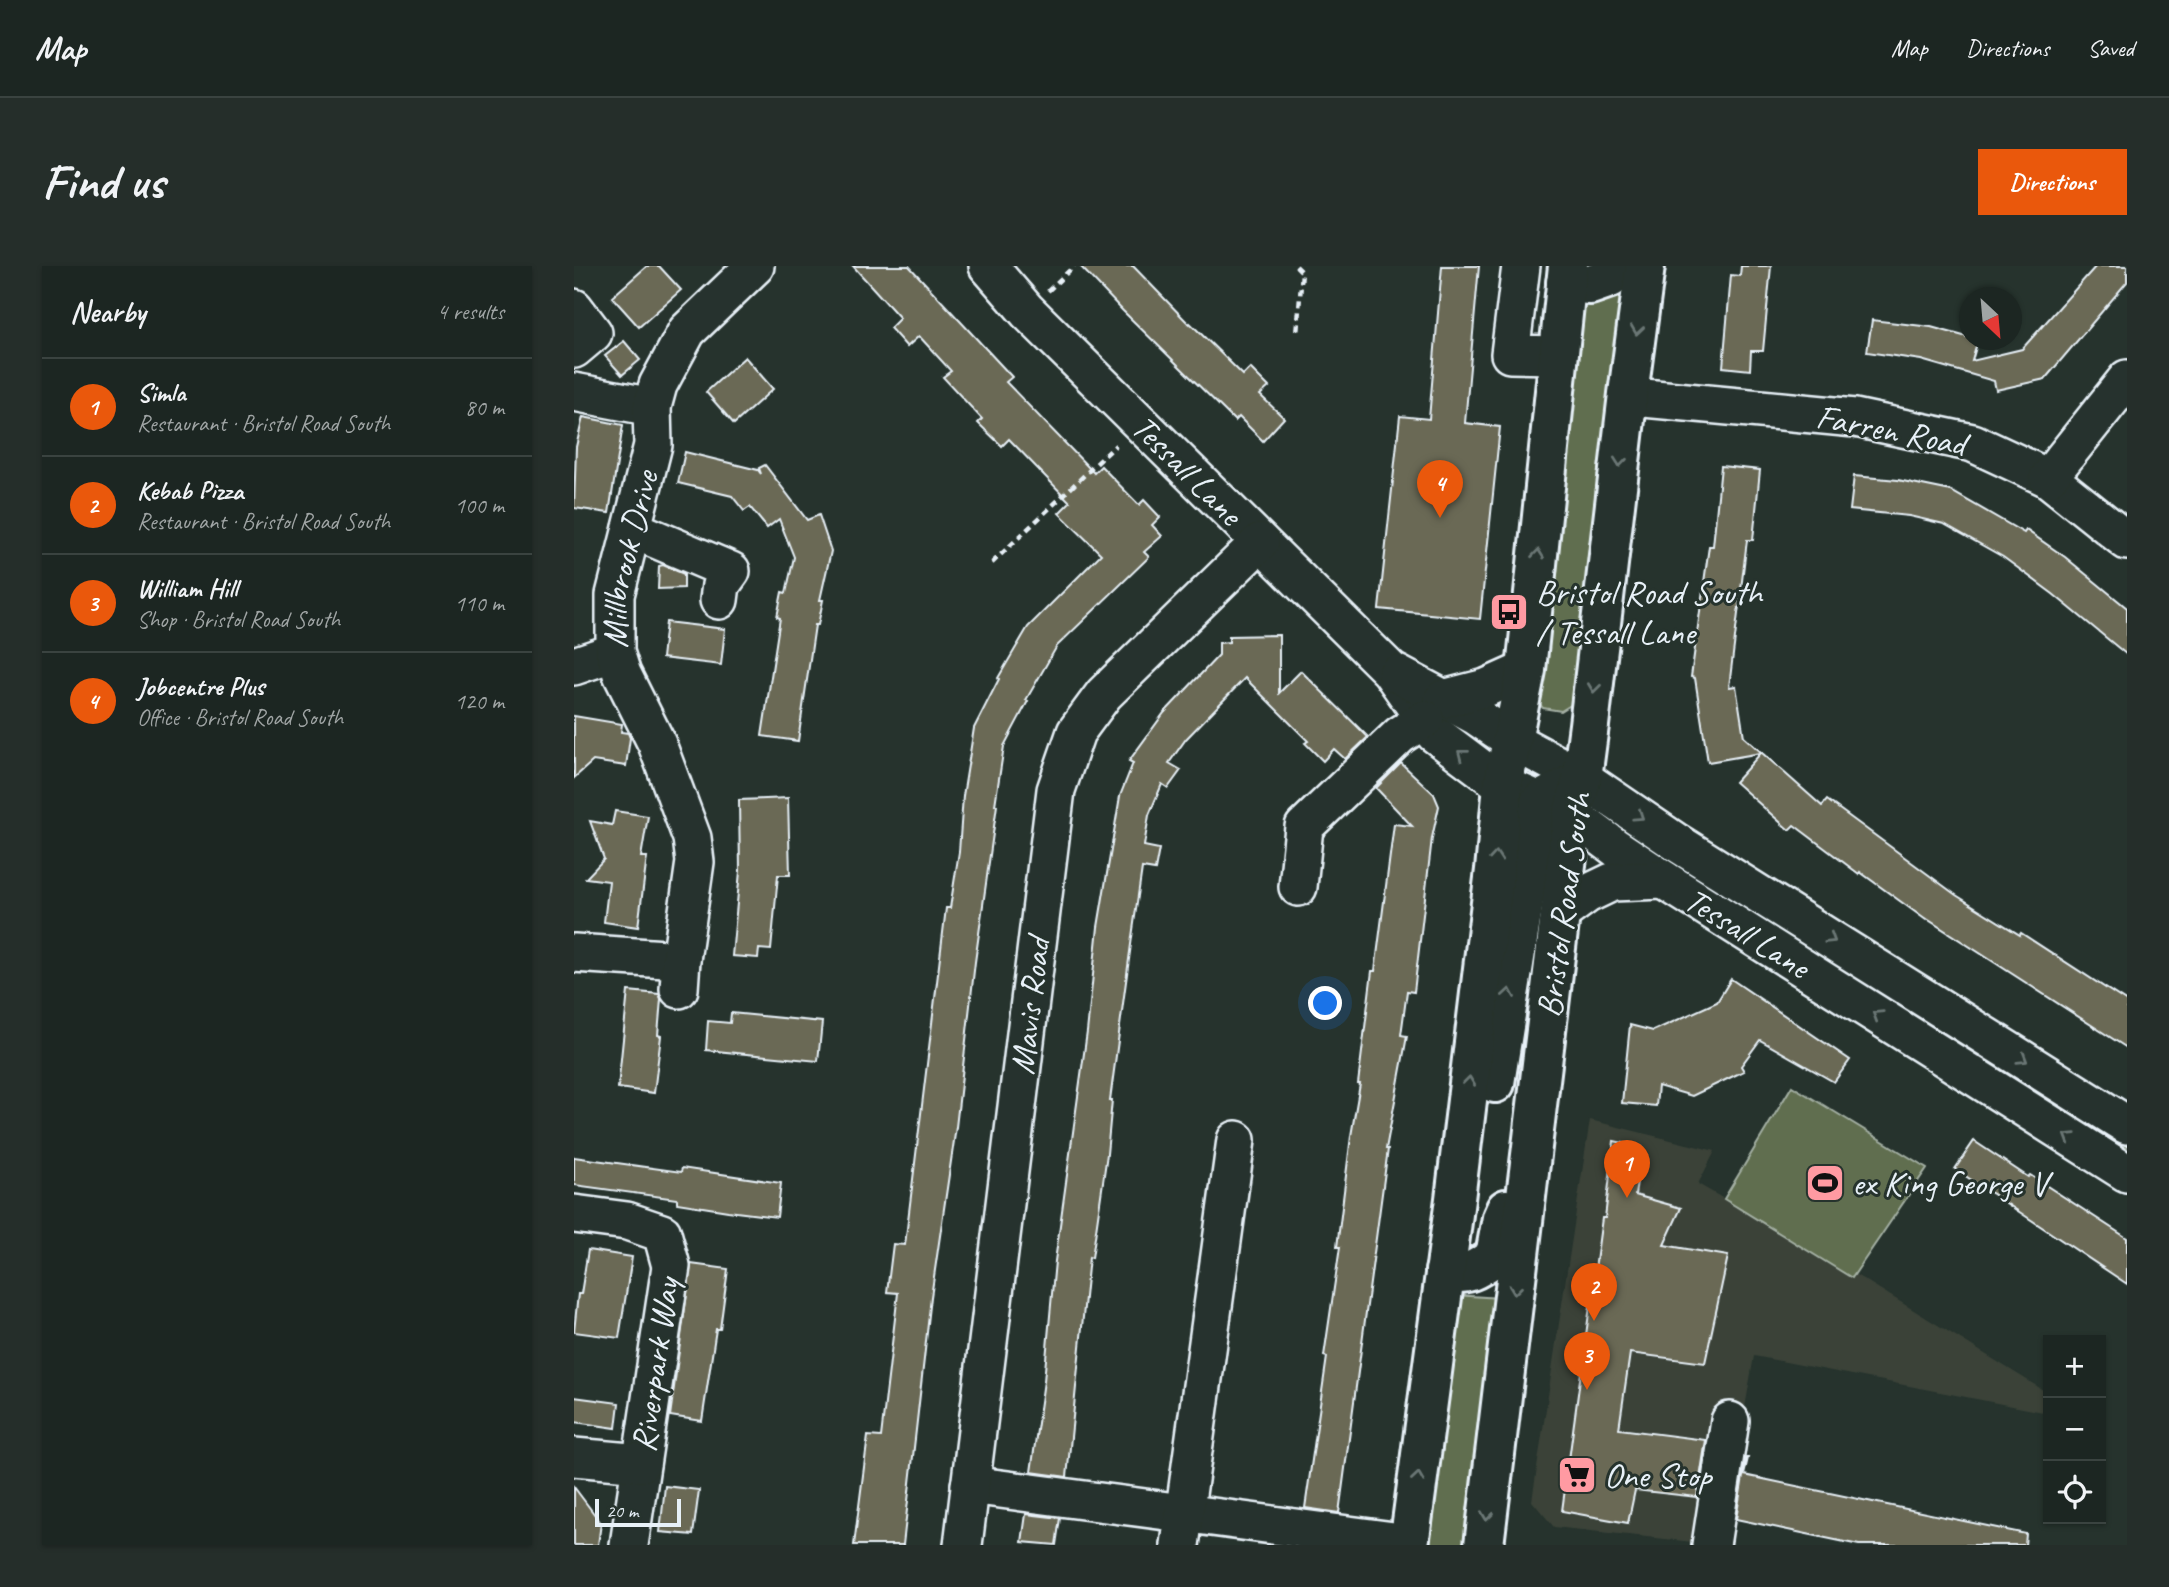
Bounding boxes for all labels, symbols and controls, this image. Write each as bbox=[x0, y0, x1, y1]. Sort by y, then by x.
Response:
text: Map bbox=[35, 27, 86, 69]
text: Map bbox=[1891, 33, 1928, 63]
text: Directions bbox=[1966, 33, 2049, 63]
text: Saved bbox=[2087, 33, 2134, 63]
button: Directions bbox=[1978, 149, 2127, 215]
text: Find us bbox=[42, 151, 164, 213]
north arrow bbox=[1959, 287, 2022, 350]
text: Nearby bbox=[70, 293, 146, 331]
text: 4 results bbox=[437, 297, 504, 326]
one-way arrow bbox=[1629, 324, 1644, 336]
text: Simla bbox=[137, 376, 186, 409]
text: 1 bbox=[88, 393, 98, 422]
text: 80 m bbox=[465, 393, 504, 422]
street label: Farren Road bbox=[1813, 394, 1974, 467]
street label: Tessall Lane bbox=[1122, 405, 1254, 537]
text: Restaurant · Bristol Road South bbox=[137, 409, 390, 438]
one-way arrow bbox=[1613, 457, 1628, 468]
pin: 4 bbox=[1417, 460, 1463, 518]
street label: Millbrook Drive bbox=[593, 463, 669, 648]
text: Kebab Pizza bbox=[137, 474, 243, 507]
text: 2 bbox=[88, 491, 98, 520]
text: 100 m bbox=[455, 491, 504, 520]
text: Restaurant · Bristol Road South bbox=[137, 507, 390, 536]
one-way arrow bbox=[1530, 548, 1545, 559]
place label: Bristol Road South / Tessall Lane bbox=[1536, 570, 1764, 655]
text: William Hill bbox=[137, 572, 237, 605]
text: 3 bbox=[88, 589, 98, 618]
text: 110 m bbox=[455, 589, 504, 618]
bus stop icon: Bristol Road South / Tessall Lane bbox=[1488, 591, 1530, 633]
text: Shop · Bristol Road South bbox=[137, 605, 340, 634]
text: Jobcentre Plus bbox=[137, 670, 264, 703]
one-way arrow bbox=[1586, 682, 1601, 694]
text: 4 bbox=[88, 687, 98, 716]
text: 120 m bbox=[455, 687, 504, 716]
text: Office · Bristol Road South bbox=[137, 703, 343, 732]
one-way arrow bbox=[1458, 750, 1470, 763]
street label: Bristol Road South bbox=[1526, 788, 1602, 1020]
one-way arrow bbox=[1631, 808, 1644, 821]
one-way arrow bbox=[1489, 850, 1504, 861]
street label: Tessall Lane bbox=[1676, 877, 1820, 990]
street label: Mavis Road bbox=[999, 930, 1061, 1077]
one-way arrow bbox=[1823, 930, 1836, 943]
your location bbox=[1308, 986, 1342, 1020]
one-way arrow bbox=[1501, 987, 1516, 999]
one-way arrow bbox=[1872, 1010, 1885, 1023]
one-way arrow bbox=[2016, 1051, 2029, 1064]
one-way arrow bbox=[1462, 1076, 1477, 1087]
one-way arrow bbox=[2064, 1132, 2077, 1145]
pin: 1 bbox=[1604, 1140, 1650, 1198]
place label: ex King George V bbox=[1852, 1161, 2055, 1206]
sports icon: ex King George V bbox=[1804, 1162, 1846, 1204]
pin: 2 bbox=[1571, 1263, 1617, 1321]
street label: Riverpark Way bbox=[621, 1272, 690, 1455]
one-way arrow bbox=[1507, 1284, 1522, 1296]
pin: 3 bbox=[1564, 1332, 1610, 1390]
map controls bbox=[2043, 1335, 2106, 1524]
button: + bbox=[2043, 1335, 2106, 1398]
button: − bbox=[2043, 1398, 2106, 1461]
place label: One Stop bbox=[1604, 1453, 1714, 1498]
supermarket icon: One Stop bbox=[1556, 1454, 1598, 1496]
button: locate bbox=[2043, 1461, 2106, 1524]
one-way arrow bbox=[1410, 1471, 1425, 1483]
scale bar bbox=[595, 1496, 681, 1528]
text: 20 m bbox=[606, 1499, 638, 1523]
one-way arrow bbox=[1480, 1510, 1495, 1522]

